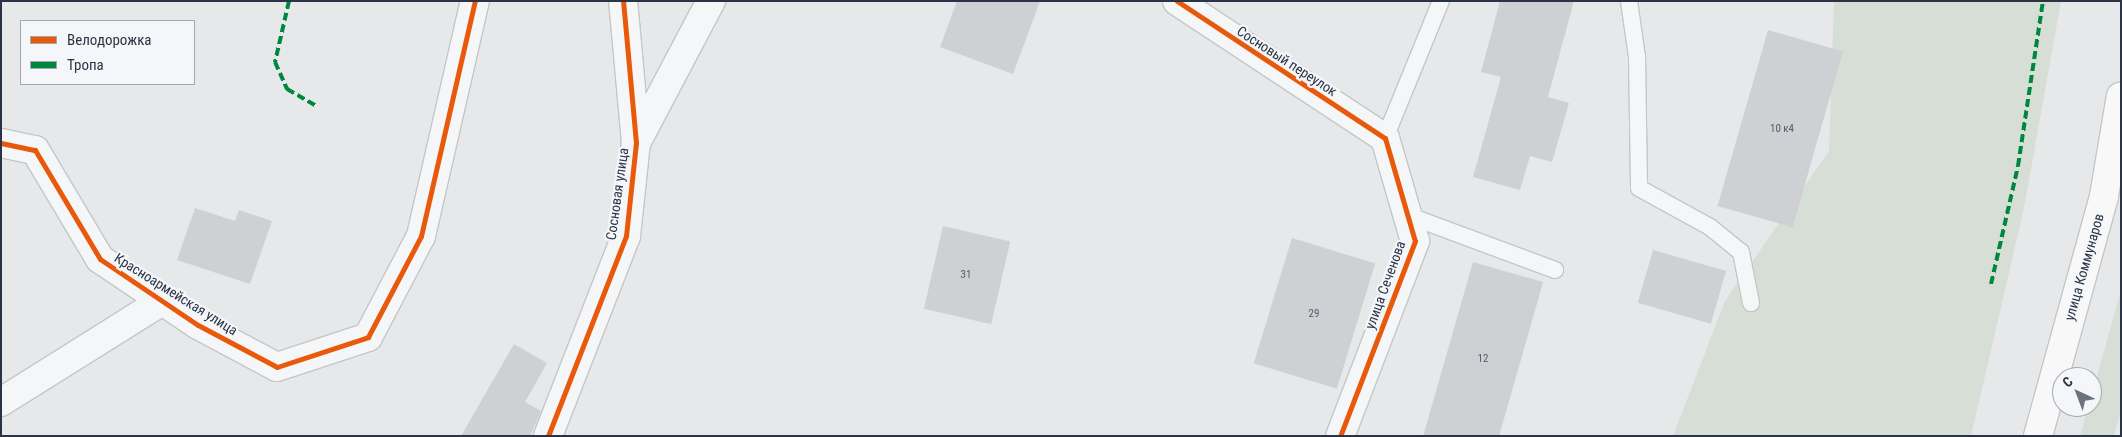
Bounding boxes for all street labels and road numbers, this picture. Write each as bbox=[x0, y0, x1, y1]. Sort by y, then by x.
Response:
street label: Сосновый переулок bbox=[1234, 22, 1340, 100]
street label: Сосновая улица bbox=[602, 147, 632, 241]
street label: улица Коммунаров bbox=[2061, 212, 2107, 322]
street label: улица Сеченова bbox=[1361, 239, 1409, 331]
street label: Красноармейская улица bbox=[111, 249, 241, 339]

